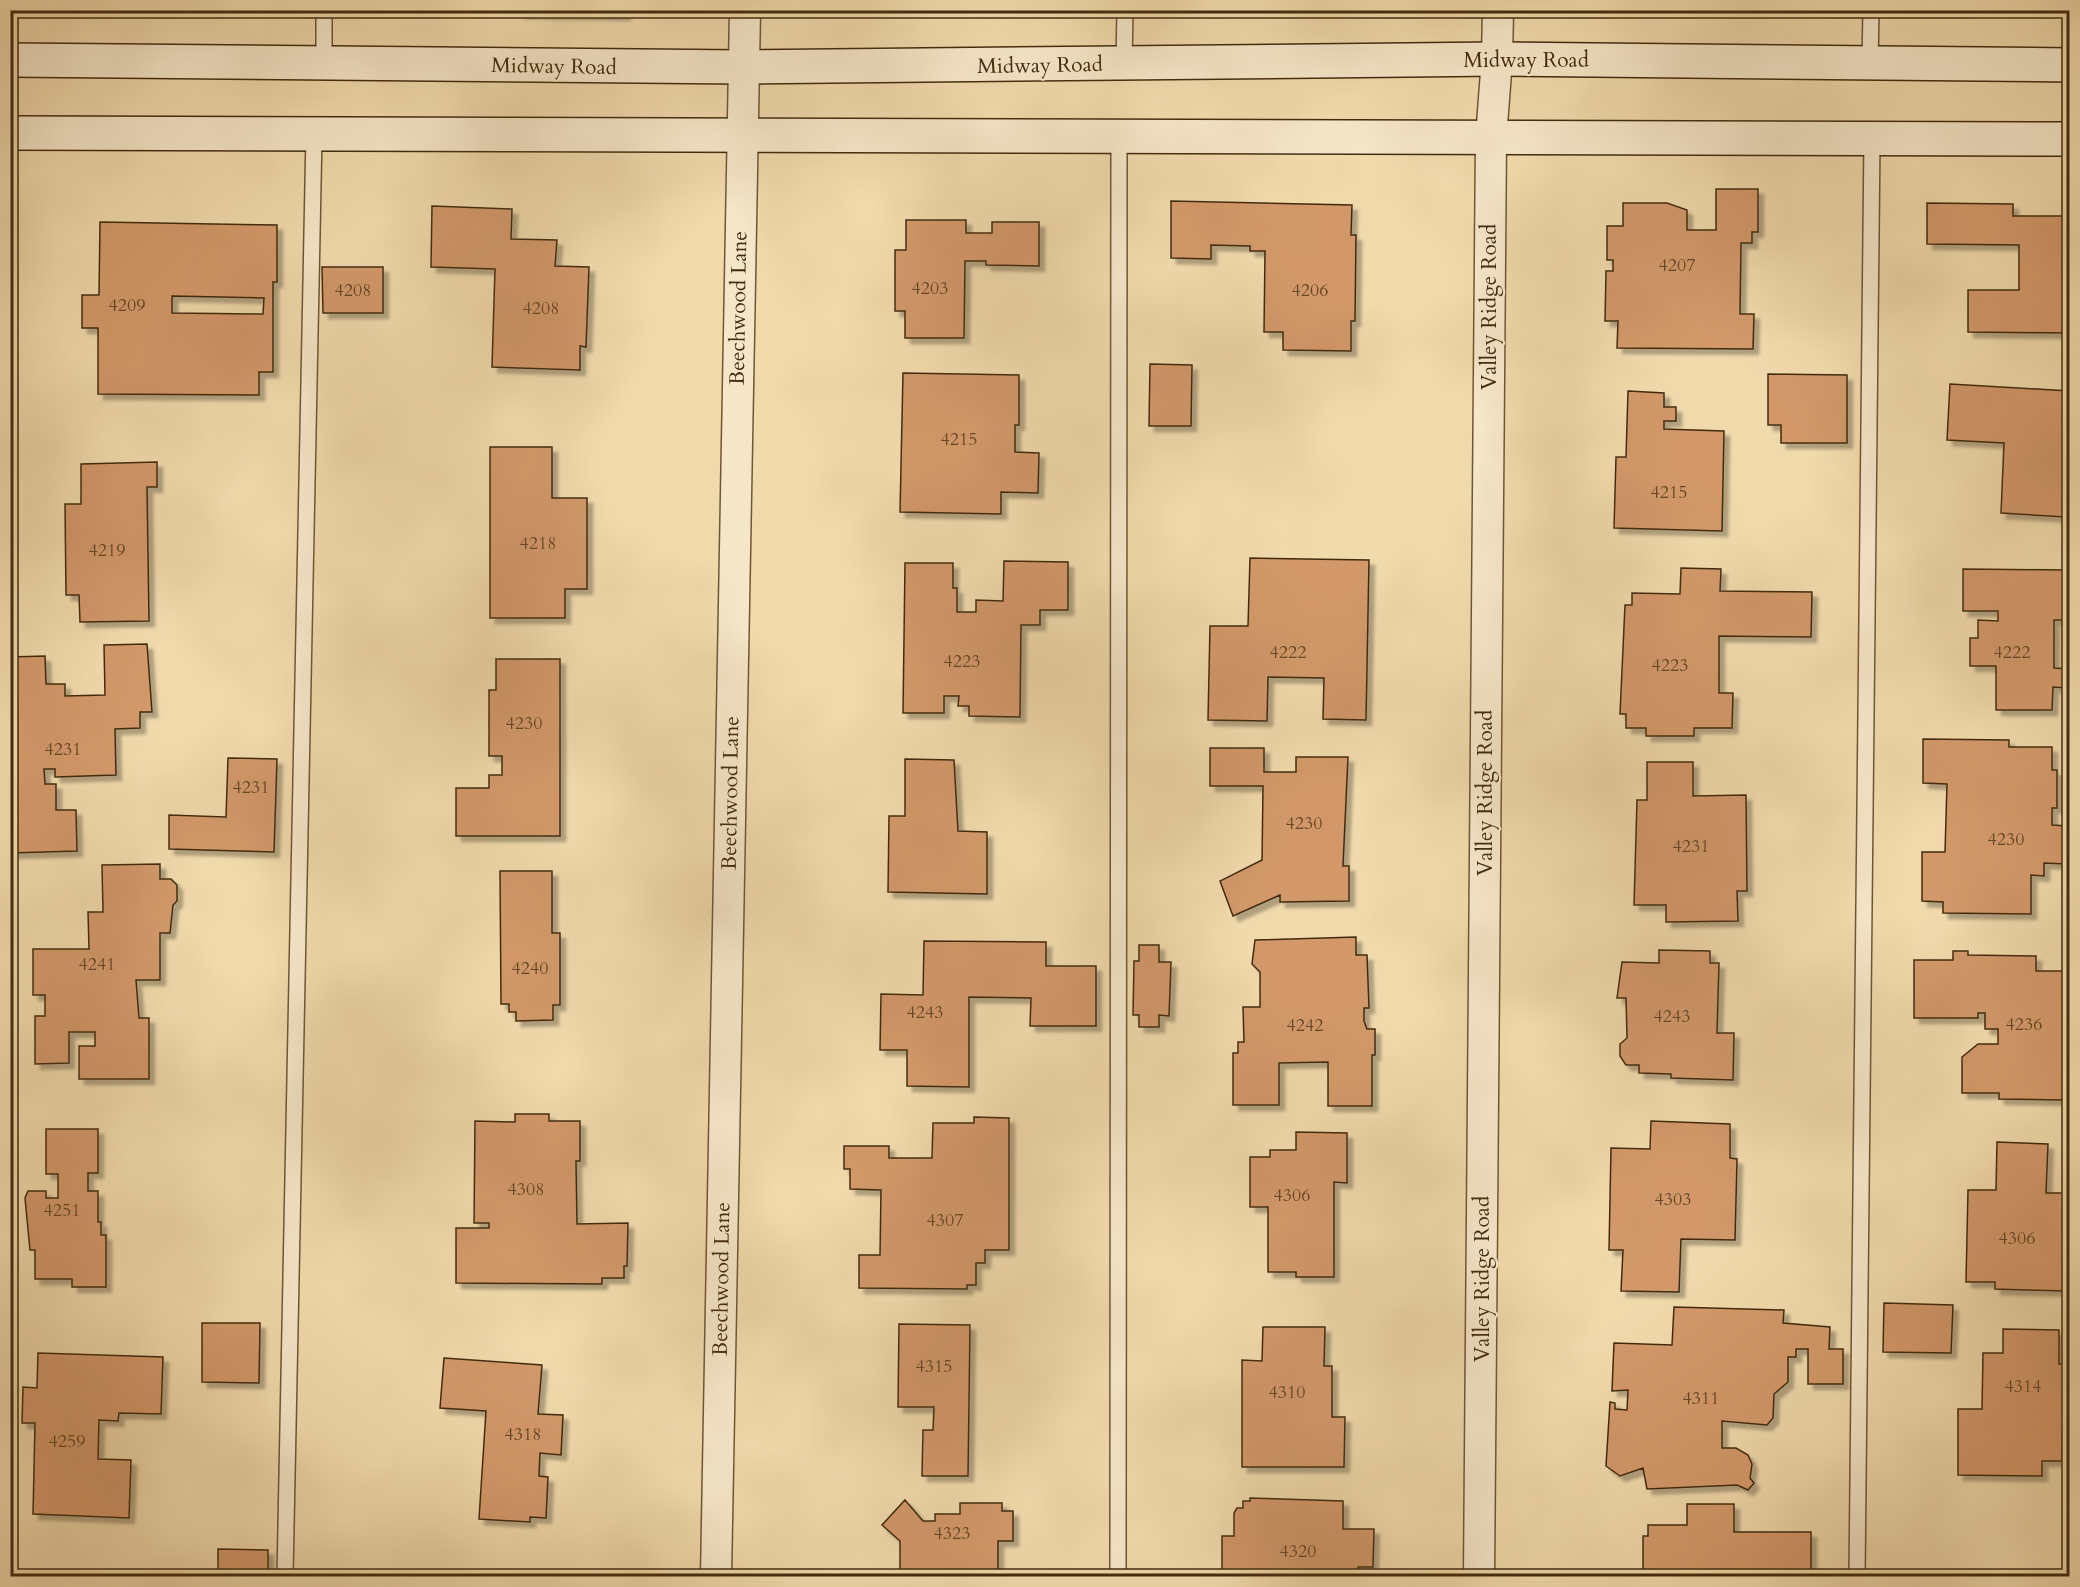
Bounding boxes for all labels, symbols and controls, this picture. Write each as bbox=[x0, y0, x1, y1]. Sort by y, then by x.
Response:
street label: Midway Road bbox=[1463, 46, 1589, 75]
street label: Midway Road bbox=[977, 50, 1103, 81]
street label: Midway Road bbox=[491, 51, 617, 82]
street label: Valley Ridge Road bbox=[1475, 224, 1504, 390]
street label: Beechwood Lane bbox=[723, 231, 754, 385]
house number: 4207 bbox=[1659, 253, 1695, 278]
house number: 4203 bbox=[912, 276, 948, 301]
house number: 4208 bbox=[335, 278, 371, 303]
house number: 4206 bbox=[1292, 278, 1328, 303]
house number: 4209 bbox=[109, 293, 145, 318]
house number: 4208 bbox=[523, 296, 559, 321]
house number: 4215 bbox=[941, 427, 977, 452]
house number: 4215 bbox=[1651, 480, 1687, 505]
house number: 4218 bbox=[520, 531, 556, 556]
house number: 4219 bbox=[89, 538, 125, 563]
house number: 4222 bbox=[1270, 640, 1306, 665]
house number: 4222 bbox=[1994, 640, 2030, 665]
house number: 4223 bbox=[944, 649, 980, 674]
house number: 4223 bbox=[1652, 653, 1688, 678]
street label: Valley Ridge Road bbox=[1471, 710, 1500, 876]
house number: 4230 bbox=[506, 711, 542, 736]
street label: Beechwood Lane bbox=[715, 716, 746, 870]
house number: 4231 bbox=[45, 737, 81, 762]
house number: 4231 bbox=[233, 775, 269, 800]
house number: 4230 bbox=[1286, 811, 1322, 836]
house number: 4230 bbox=[1988, 827, 2024, 852]
house number: 4231 bbox=[1673, 834, 1709, 859]
house number: 4241 bbox=[79, 952, 115, 977]
house number: 4240 bbox=[512, 956, 548, 981]
house number: 4243 bbox=[907, 1000, 943, 1025]
house number: 4243 bbox=[1654, 1004, 1690, 1029]
house number: 4236 bbox=[2006, 1012, 2042, 1037]
house number: 4242 bbox=[1287, 1013, 1323, 1038]
house number: 4308 bbox=[508, 1177, 544, 1202]
house number: 4306 bbox=[1274, 1183, 1310, 1208]
house number: 4303 bbox=[1655, 1187, 1691, 1212]
street label: Valley Ridge Road bbox=[1468, 1196, 1497, 1362]
house number: 4251 bbox=[44, 1198, 80, 1223]
street label: Beechwood Lane bbox=[706, 1202, 737, 1356]
house number: 4307 bbox=[927, 1208, 963, 1233]
house number: 4306 bbox=[1999, 1226, 2035, 1251]
house number: 4315 bbox=[916, 1354, 952, 1379]
house number: 4314 bbox=[2005, 1374, 2041, 1399]
house number: 4310 bbox=[1269, 1380, 1305, 1405]
house number: 4311 bbox=[1683, 1386, 1719, 1411]
house number: 4318 bbox=[505, 1422, 541, 1447]
house number: 4259 bbox=[49, 1429, 85, 1454]
house number: 4323 bbox=[934, 1521, 970, 1546]
house number: 4320 bbox=[1280, 1539, 1316, 1564]

